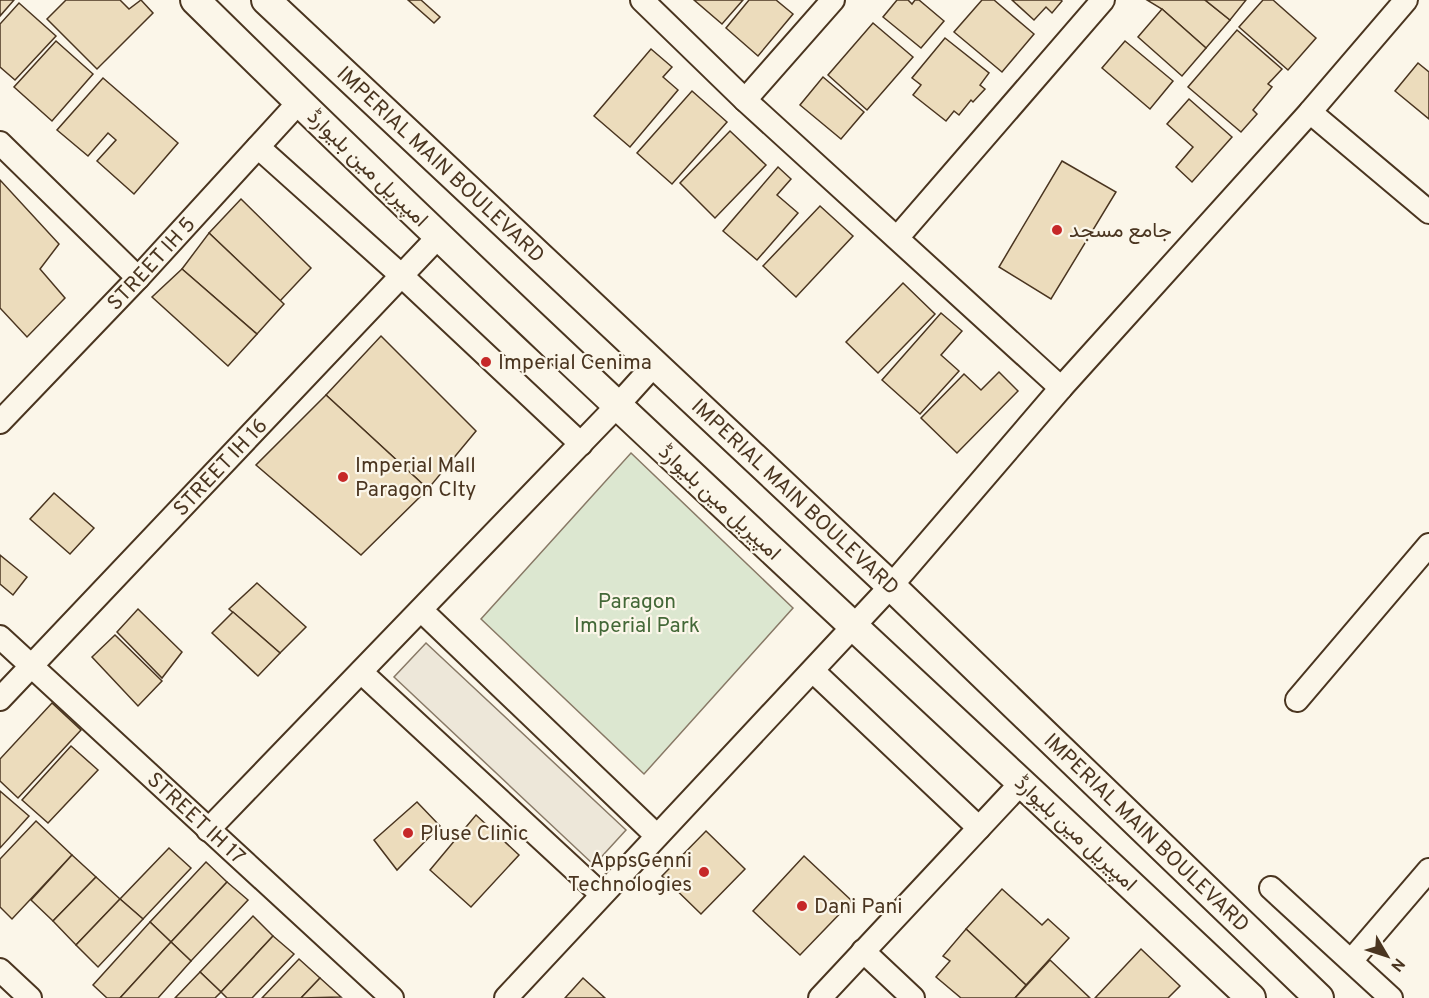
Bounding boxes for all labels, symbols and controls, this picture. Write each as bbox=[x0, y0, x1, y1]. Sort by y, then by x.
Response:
street label: IMPERIAL MAIN BOULEVARD bbox=[330, 61, 550, 269]
street label: امپیریل مین بلیوارڈ bbox=[301, 104, 433, 234]
street label: STREET IH 5 bbox=[102, 212, 202, 317]
place label: جامع مسجد bbox=[1069, 218, 1172, 245]
marker: جامع مسجد bbox=[1050, 223, 1064, 237]
place label: Imperial Cenima bbox=[498, 350, 652, 377]
marker: Imperial Cenima bbox=[479, 355, 493, 369]
street label: IMPERIAL MAIN BOULEVARD bbox=[685, 394, 904, 602]
street label: STREET IH 16 bbox=[168, 413, 274, 523]
street label: امپیریل مین بلیوارڈ bbox=[652, 439, 786, 567]
place label: Imperial Mall Paragon CIty bbox=[355, 453, 476, 504]
marker: Imperial Mall Paragon CIty bbox=[336, 470, 350, 484]
park label: Paragon Imperial Park bbox=[574, 589, 700, 640]
street label: IMPERIAL MAIN BOULEVARD bbox=[1037, 728, 1254, 939]
street label: STREET IH 17 bbox=[141, 767, 250, 871]
street label: امپیریل مین بلیوارڈ bbox=[1008, 770, 1142, 898]
place label: Pluse Clinic bbox=[420, 821, 529, 848]
marker: Pluse Clinic bbox=[401, 826, 415, 840]
place label: AppsGenni Technologies bbox=[568, 848, 692, 899]
marker: AppsGenni Technologies bbox=[697, 865, 711, 879]
place label: Dani Pani bbox=[814, 894, 903, 921]
marker: Dani Pani bbox=[795, 899, 809, 913]
north arrow bbox=[1357, 926, 1417, 986]
text: N bbox=[1386, 953, 1408, 975]

